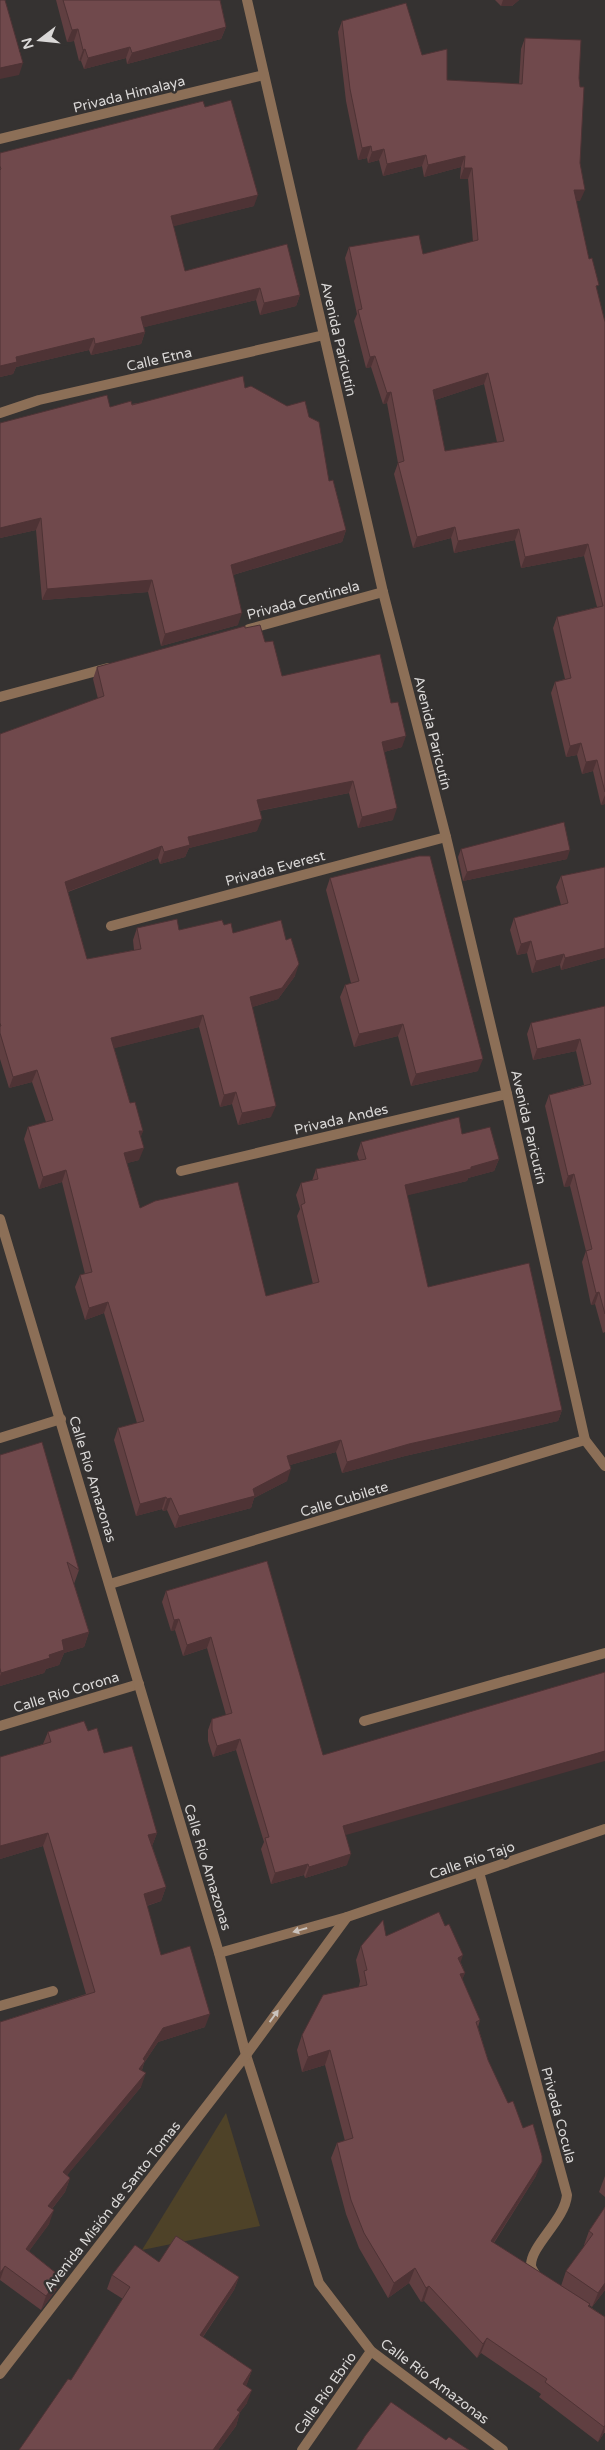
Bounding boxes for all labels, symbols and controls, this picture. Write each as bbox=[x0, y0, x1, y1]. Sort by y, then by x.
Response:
north arrow bbox=[15, 15, 65, 65]
text: N bbox=[18, 36, 38, 51]
street label: Privada Himalaya bbox=[71, 72, 187, 117]
street label: Avenida Paricutín bbox=[317, 280, 360, 398]
street label: Calle Etna bbox=[125, 344, 193, 375]
street label: Privada Centinela bbox=[245, 577, 361, 624]
street label: Avenida Paricutín bbox=[410, 674, 455, 792]
street label: Privada Everest bbox=[223, 847, 328, 890]
street label: Avenida Paricutín bbox=[507, 1068, 550, 1186]
street label: Privada Andes bbox=[292, 1100, 390, 1139]
street label: Calle Río Amazonas bbox=[65, 1414, 120, 1545]
street label: Calle Cubilete bbox=[298, 1478, 390, 1521]
street label: Calle Río Corona bbox=[11, 1668, 121, 1717]
street label: Calle Río Amazonas bbox=[180, 1802, 235, 1933]
street label: Calle Río Tajo bbox=[427, 1838, 517, 1883]
one-way arrow bbox=[293, 1927, 308, 1935]
one-way arrow bbox=[269, 2010, 280, 2023]
street label: Privada Cocula bbox=[537, 2065, 580, 2165]
street label: Avenida Misión de Santo Tomas bbox=[41, 2118, 184, 2295]
street label: Calle Río Amazonas bbox=[377, 2335, 493, 2428]
street label: Calle Río Ebrio bbox=[291, 2349, 360, 2438]

